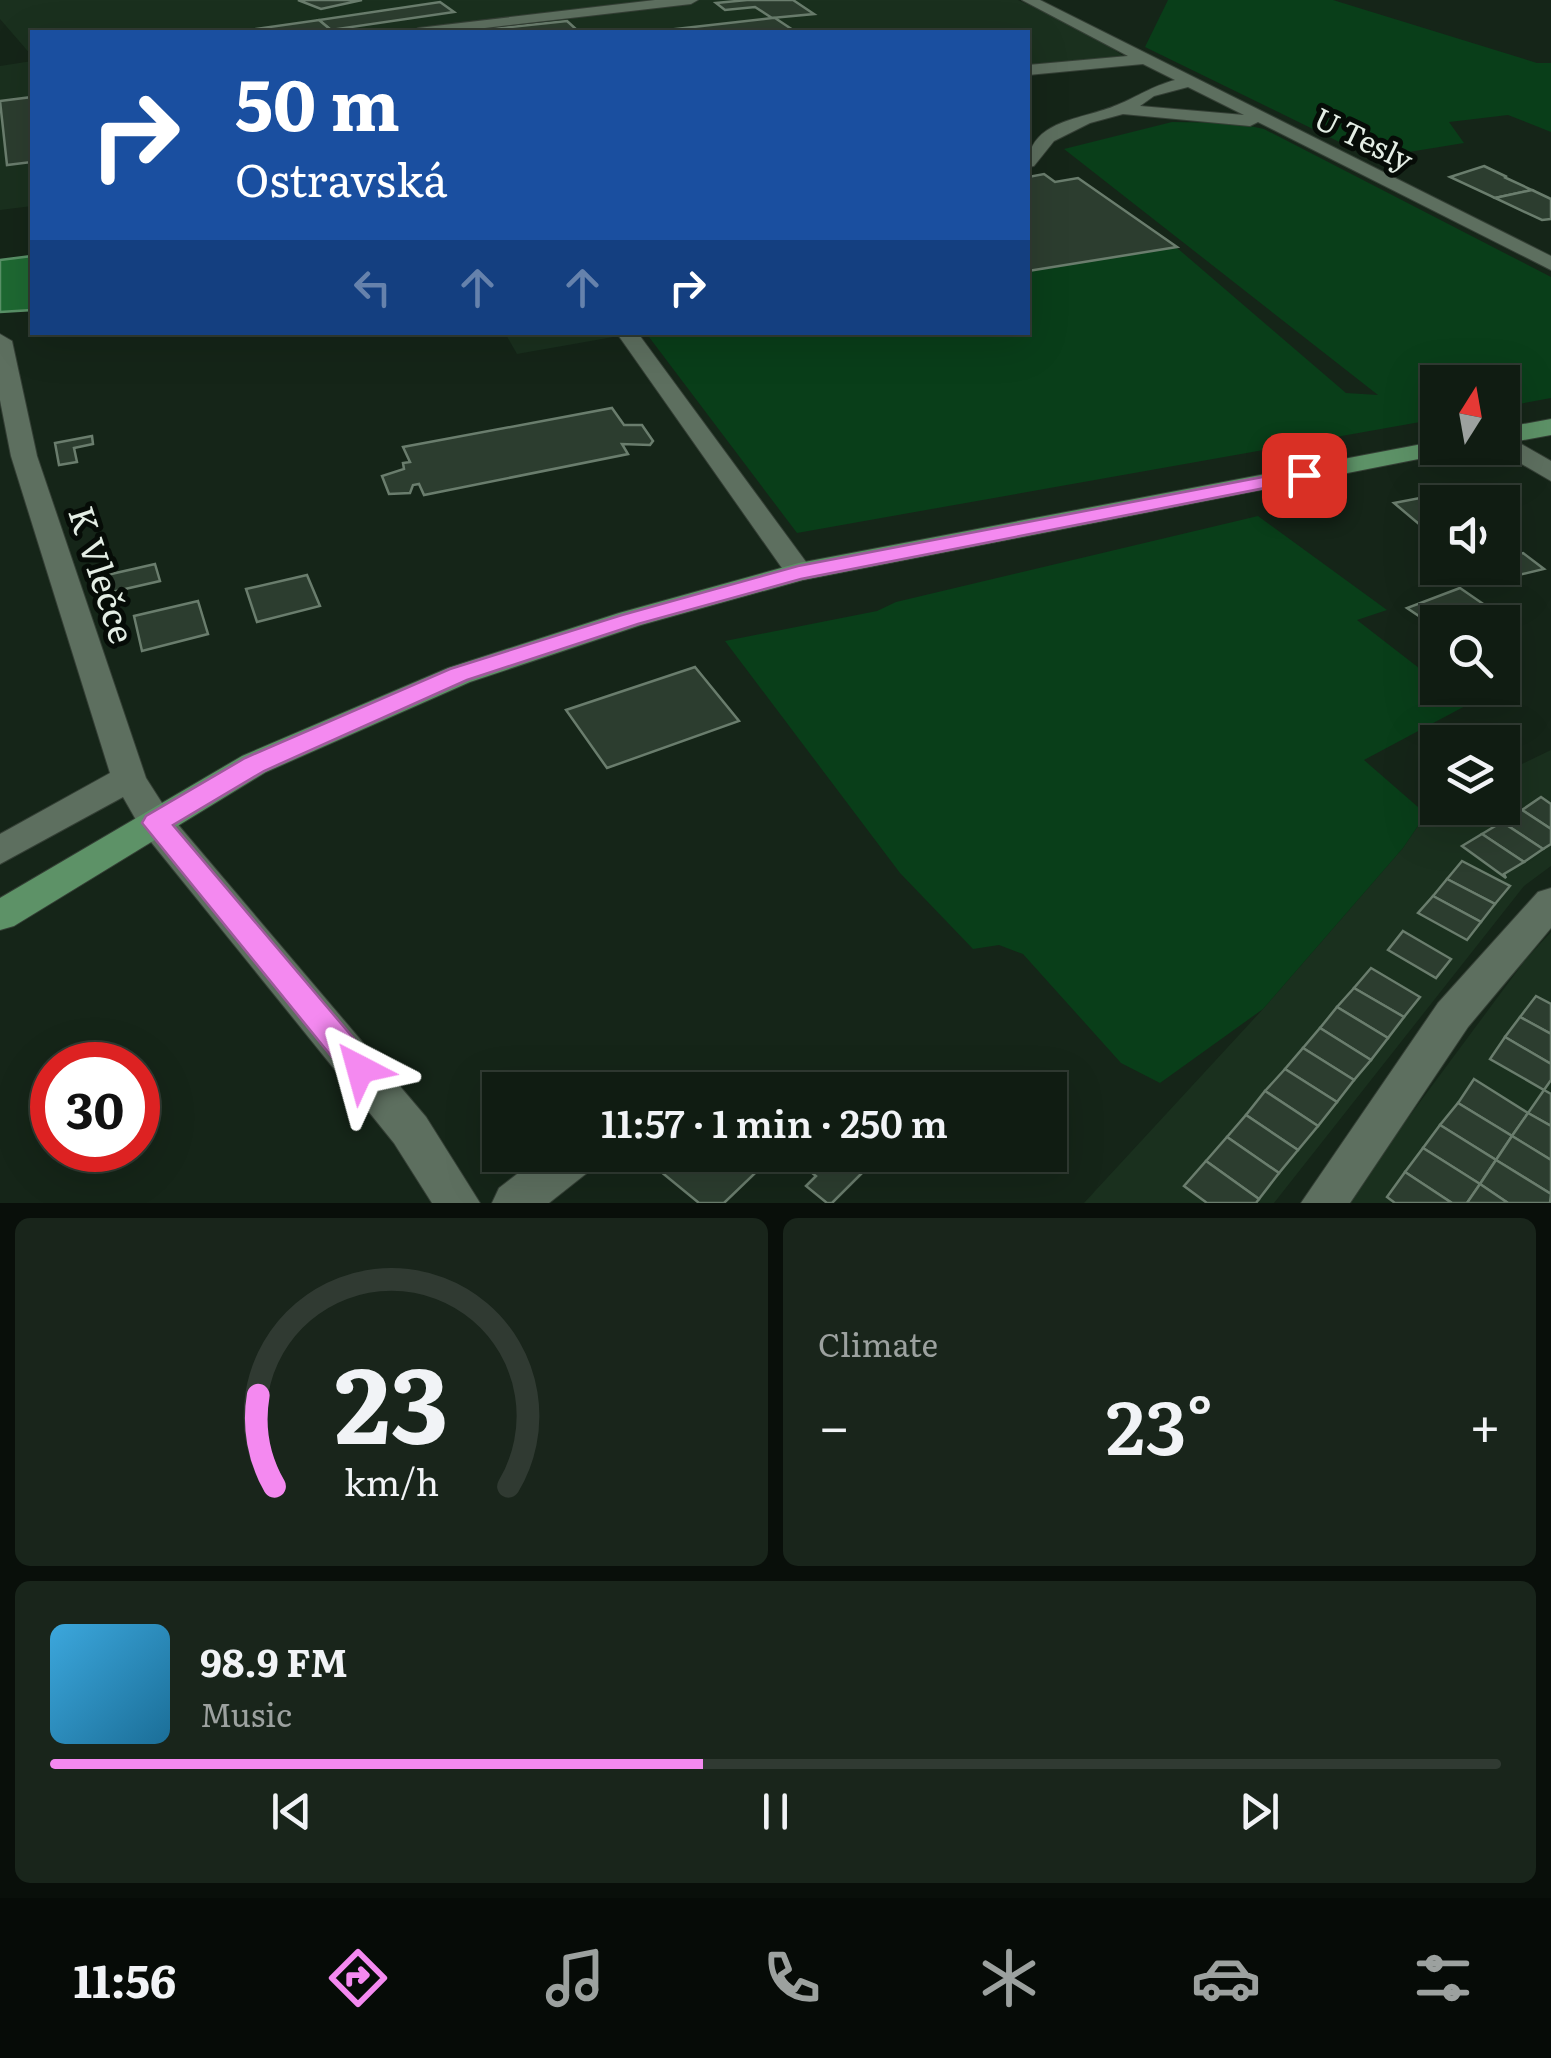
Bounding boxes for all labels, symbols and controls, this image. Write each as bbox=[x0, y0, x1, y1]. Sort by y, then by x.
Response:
text: 50 m bbox=[235, 49, 400, 153]
icon: right bbox=[70, 70, 200, 200]
street label: U Tesly bbox=[1307, 94, 1422, 180]
text: Ostravská bbox=[235, 144, 448, 211]
icon: left bbox=[345, 260, 400, 315]
icon: ahead bbox=[450, 260, 505, 315]
icon: ahead bbox=[555, 260, 610, 315]
icon: right bbox=[660, 260, 715, 315]
north arrow bbox=[1420, 365, 1520, 465]
map controls bbox=[1420, 365, 1520, 825]
pin bbox=[1262, 433, 1347, 518]
icon: arrive bbox=[1277, 448, 1332, 503]
button: sound bbox=[1420, 485, 1520, 585]
street label: K Vlečce bbox=[57, 499, 150, 649]
button: search bbox=[1420, 605, 1520, 705]
button: layers bbox=[1420, 725, 1520, 825]
position arrow bbox=[308, 1017, 412, 1121]
speed limit sign: 30 bbox=[30, 1042, 160, 1172]
text: 11:57 · 1 min · 250 m bbox=[601, 1093, 948, 1150]
text: Climate bbox=[818, 1319, 938, 1367]
text: 23 bbox=[335, 1322, 448, 1476]
text: 23° bbox=[1106, 1367, 1213, 1478]
text: − bbox=[818, 1382, 850, 1464]
text: + bbox=[1469, 1382, 1501, 1464]
text: km/h bbox=[344, 1454, 439, 1507]
text: 98.9 FM bbox=[200, 1632, 348, 1689]
text: Music bbox=[200, 1689, 292, 1737]
icon: previous bbox=[264, 1784, 319, 1839]
icon: pause bbox=[748, 1784, 803, 1839]
icon: next bbox=[1232, 1784, 1287, 1839]
icon: directions bbox=[323, 1943, 393, 2013]
icon: music bbox=[540, 1943, 610, 2013]
icon: phone bbox=[757, 1943, 827, 2013]
icon: climate bbox=[974, 1943, 1044, 2013]
icon: car bbox=[1191, 1943, 1261, 2013]
icon: filters bbox=[1408, 1943, 1478, 2013]
text: 11:56 bbox=[73, 1945, 176, 2012]

